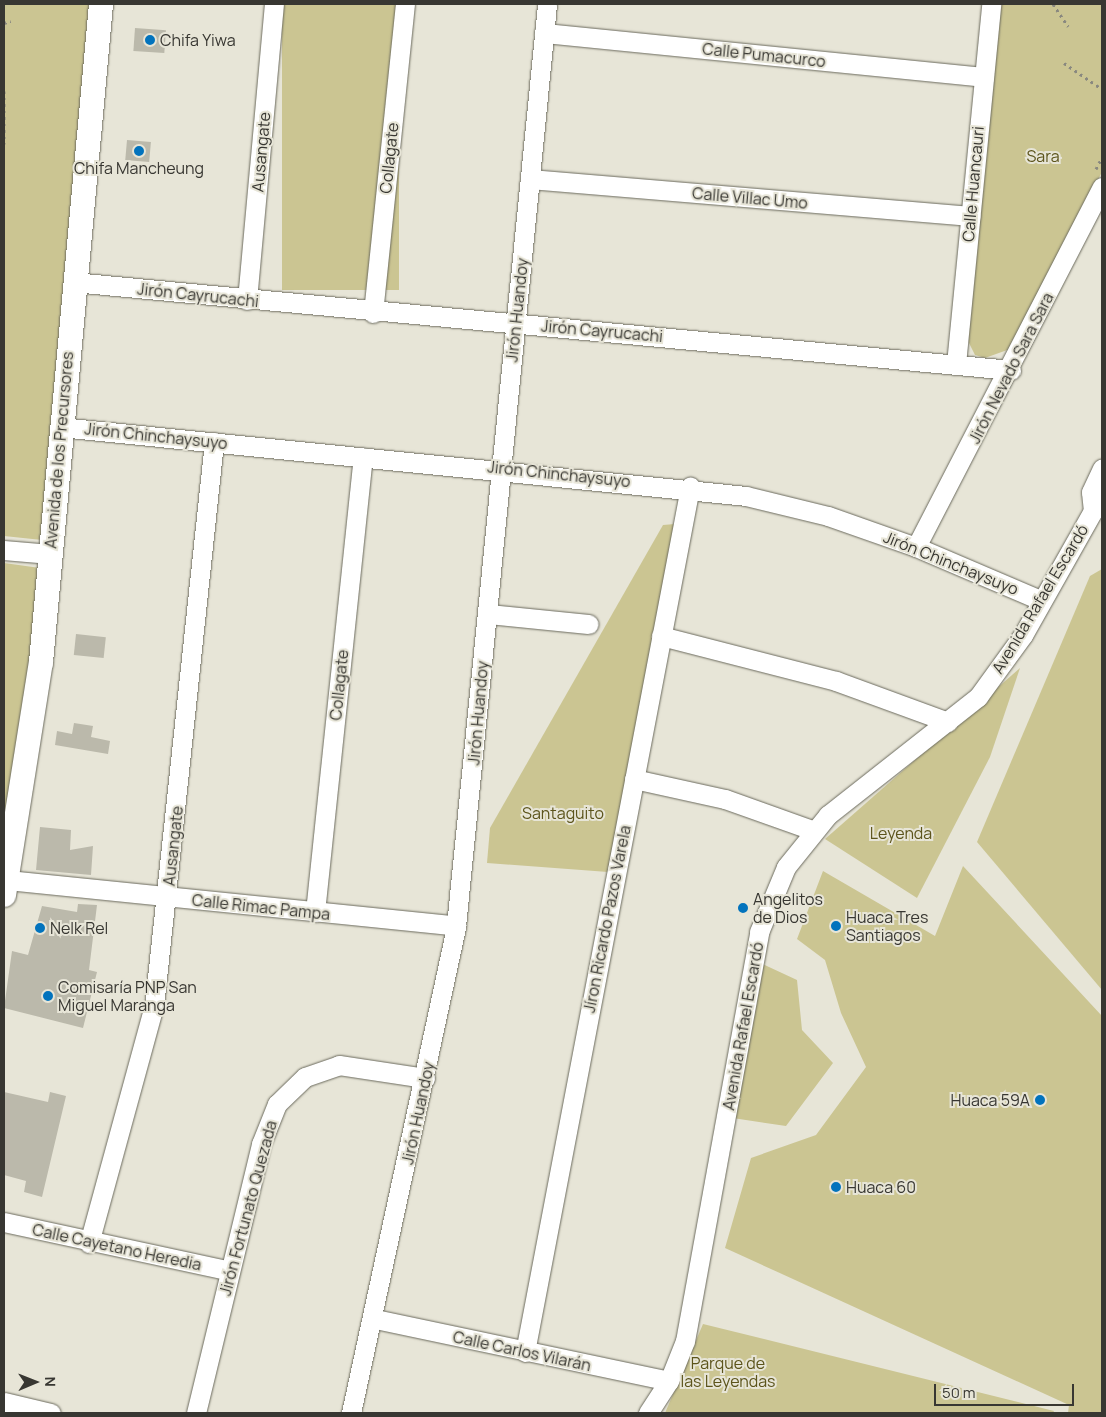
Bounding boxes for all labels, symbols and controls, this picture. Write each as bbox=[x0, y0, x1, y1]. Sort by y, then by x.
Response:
place label: Chifa Yiwa bbox=[160, 30, 236, 50]
marker: Chifa Yiwa bbox=[144, 34, 156, 46]
street label: Calle Pumacurco bbox=[701, 39, 827, 71]
street label: Ausangate bbox=[248, 111, 274, 193]
street label: Collagate bbox=[376, 122, 402, 194]
street label: Calle Huancauri bbox=[958, 125, 988, 243]
marker: Chifa Mancheung bbox=[133, 145, 145, 157]
park label: Sara bbox=[1026, 146, 1060, 166]
place label: Chifa Mancheung bbox=[74, 158, 204, 178]
street label: Calle Villac Umo bbox=[691, 183, 809, 213]
street label: Jirón Huandoy bbox=[502, 257, 532, 363]
street label: Jirón Cayrucachi bbox=[136, 279, 260, 311]
street label: Jirón Nevado Sara Sara bbox=[965, 289, 1057, 447]
street label: Jirón Cayrucachi bbox=[540, 316, 664, 346]
street label: Avenida de los Precursores bbox=[41, 351, 77, 549]
street label: Jirón Chinchaysuyo bbox=[84, 419, 228, 453]
street label: Jirón Chinchaysuyo bbox=[487, 457, 631, 491]
street label: Avenida Rafael Escardó bbox=[988, 521, 1092, 677]
street label: Jirón Chinchaysuyo bbox=[881, 527, 1021, 599]
street label: Collagate bbox=[326, 649, 352, 721]
street label: Jirón Huandoy bbox=[464, 660, 492, 766]
park label: Santaguito bbox=[522, 803, 604, 823]
street label: Ausangate bbox=[159, 805, 187, 887]
park label: Leyenda bbox=[870, 823, 932, 843]
street label: Jíron Ricardo Pazos Varela bbox=[579, 824, 635, 1014]
place label: Angelitos de Dios bbox=[753, 889, 823, 927]
street label: Calle Rimac Pampa bbox=[191, 890, 331, 924]
marker: Angelitos de Dios bbox=[737, 902, 749, 914]
place label: Huaca Tres Santiagos bbox=[846, 907, 928, 945]
place label: Nelk Rel bbox=[50, 918, 108, 938]
marker: Huaca Tres Santiagos bbox=[830, 920, 842, 932]
marker: Nelk Rel bbox=[34, 922, 46, 934]
street label: Avenida Rafael Escardó bbox=[719, 940, 767, 1112]
place label: Comisaría PNP San Miguel Maranga bbox=[58, 977, 197, 1015]
marker: Comisaría PNP San Miguel Maranga bbox=[42, 990, 54, 1002]
street label: Jirón Huandoy bbox=[398, 1060, 438, 1166]
place label: Huaca 59A bbox=[950, 1090, 1030, 1110]
marker: Huaca 59A bbox=[1034, 1094, 1046, 1106]
street label: Jirón Fortunato Quezada bbox=[215, 1118, 281, 1298]
place label: Huaca 60 bbox=[846, 1177, 916, 1197]
marker: Huaca 60 bbox=[830, 1181, 842, 1193]
street label: Calle Cayetano Heredia bbox=[31, 1220, 203, 1274]
street label: Calle Carlos Vilarán bbox=[451, 1327, 593, 1375]
park label: Parque de las Leyendas bbox=[680, 1353, 776, 1391]
north arrow bbox=[10, 1357, 60, 1407]
scale bar bbox=[936, 1374, 1076, 1406]
text: N bbox=[41, 1377, 60, 1387]
text: 50 m bbox=[942, 1382, 976, 1403]

